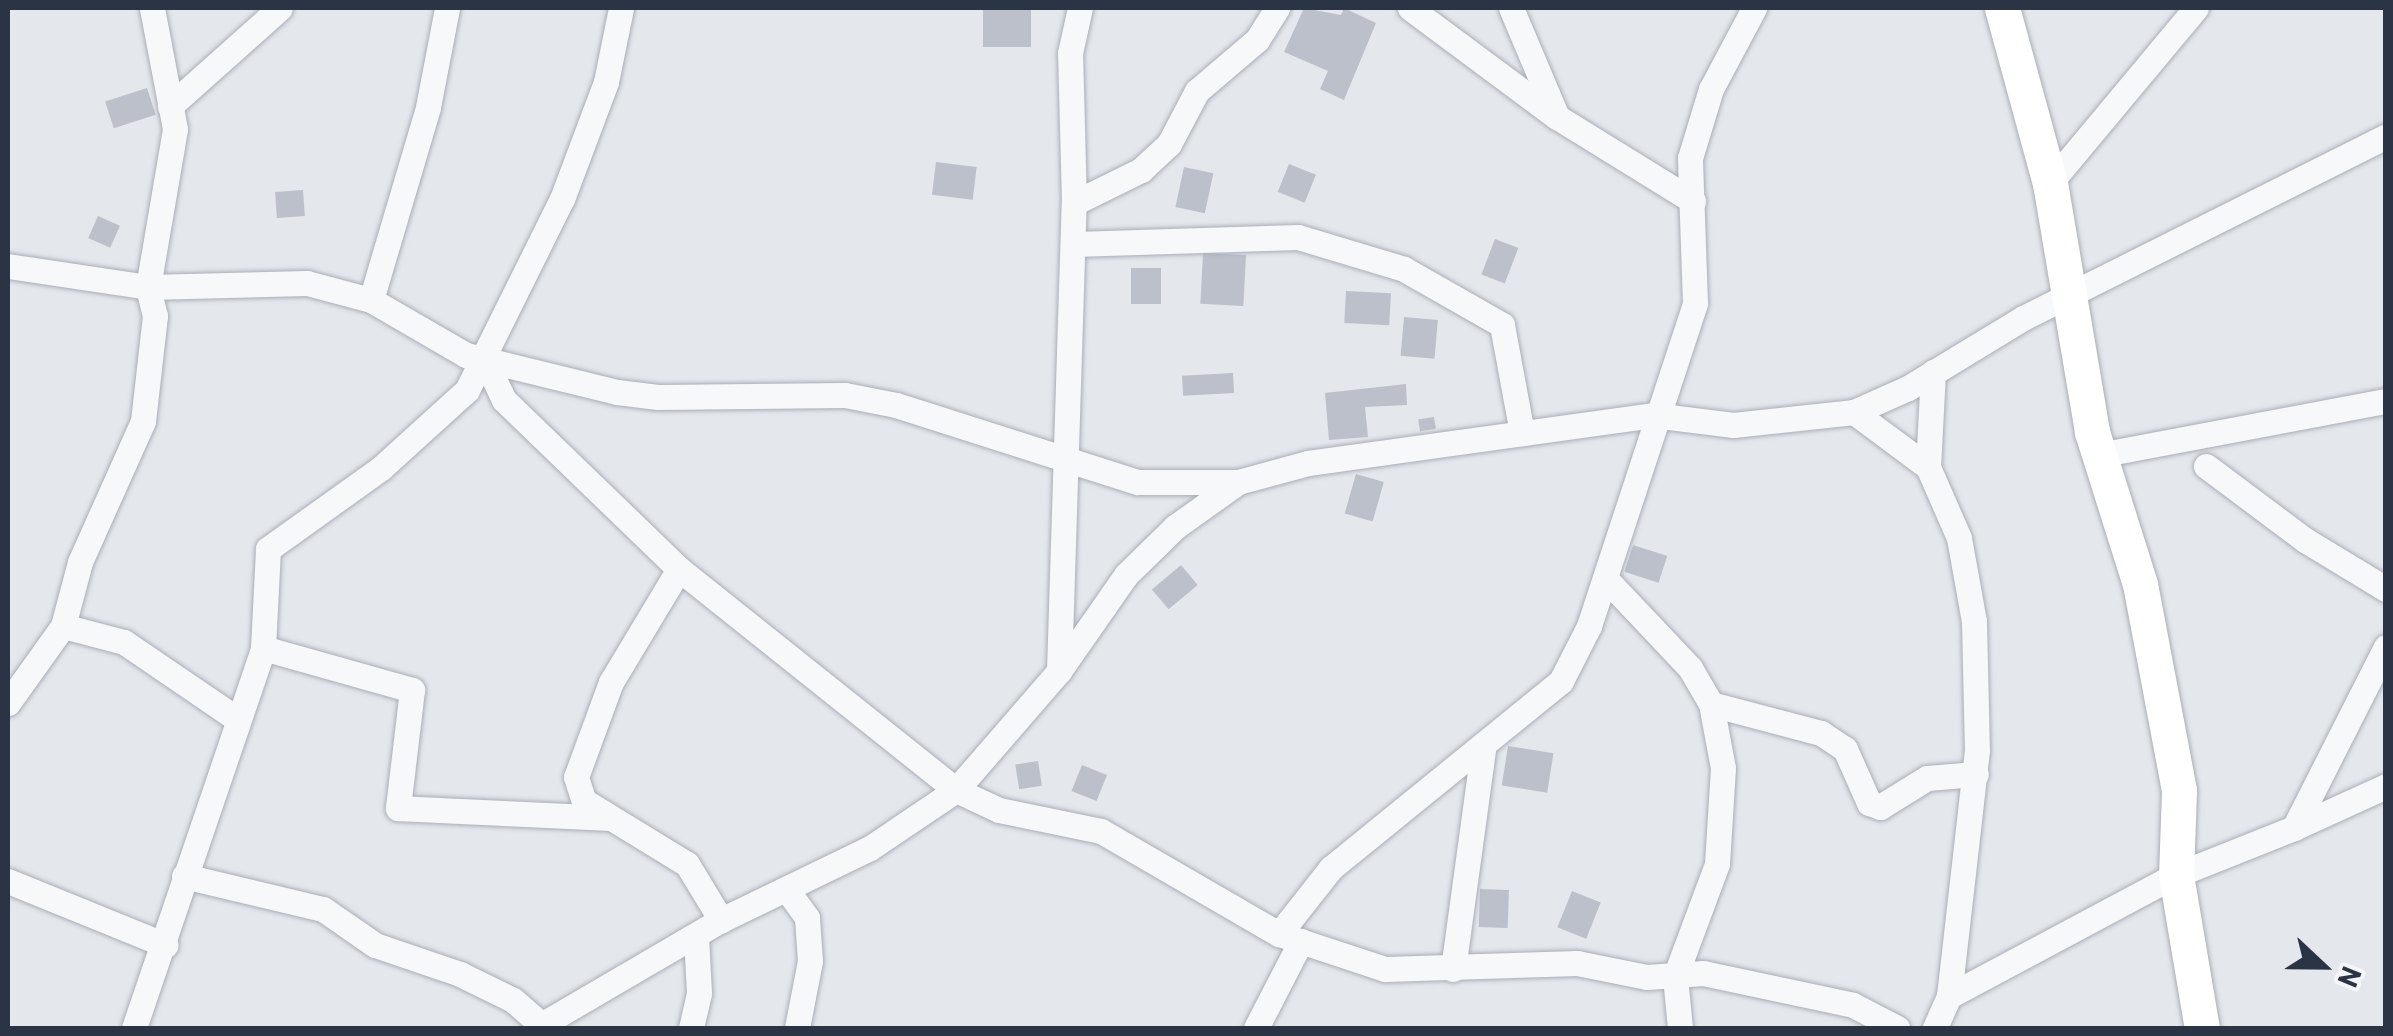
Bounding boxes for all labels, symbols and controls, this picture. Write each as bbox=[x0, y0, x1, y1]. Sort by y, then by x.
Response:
north arrow bbox=[2273, 916, 2373, 1016]
text: N bbox=[2332, 962, 2370, 992]

